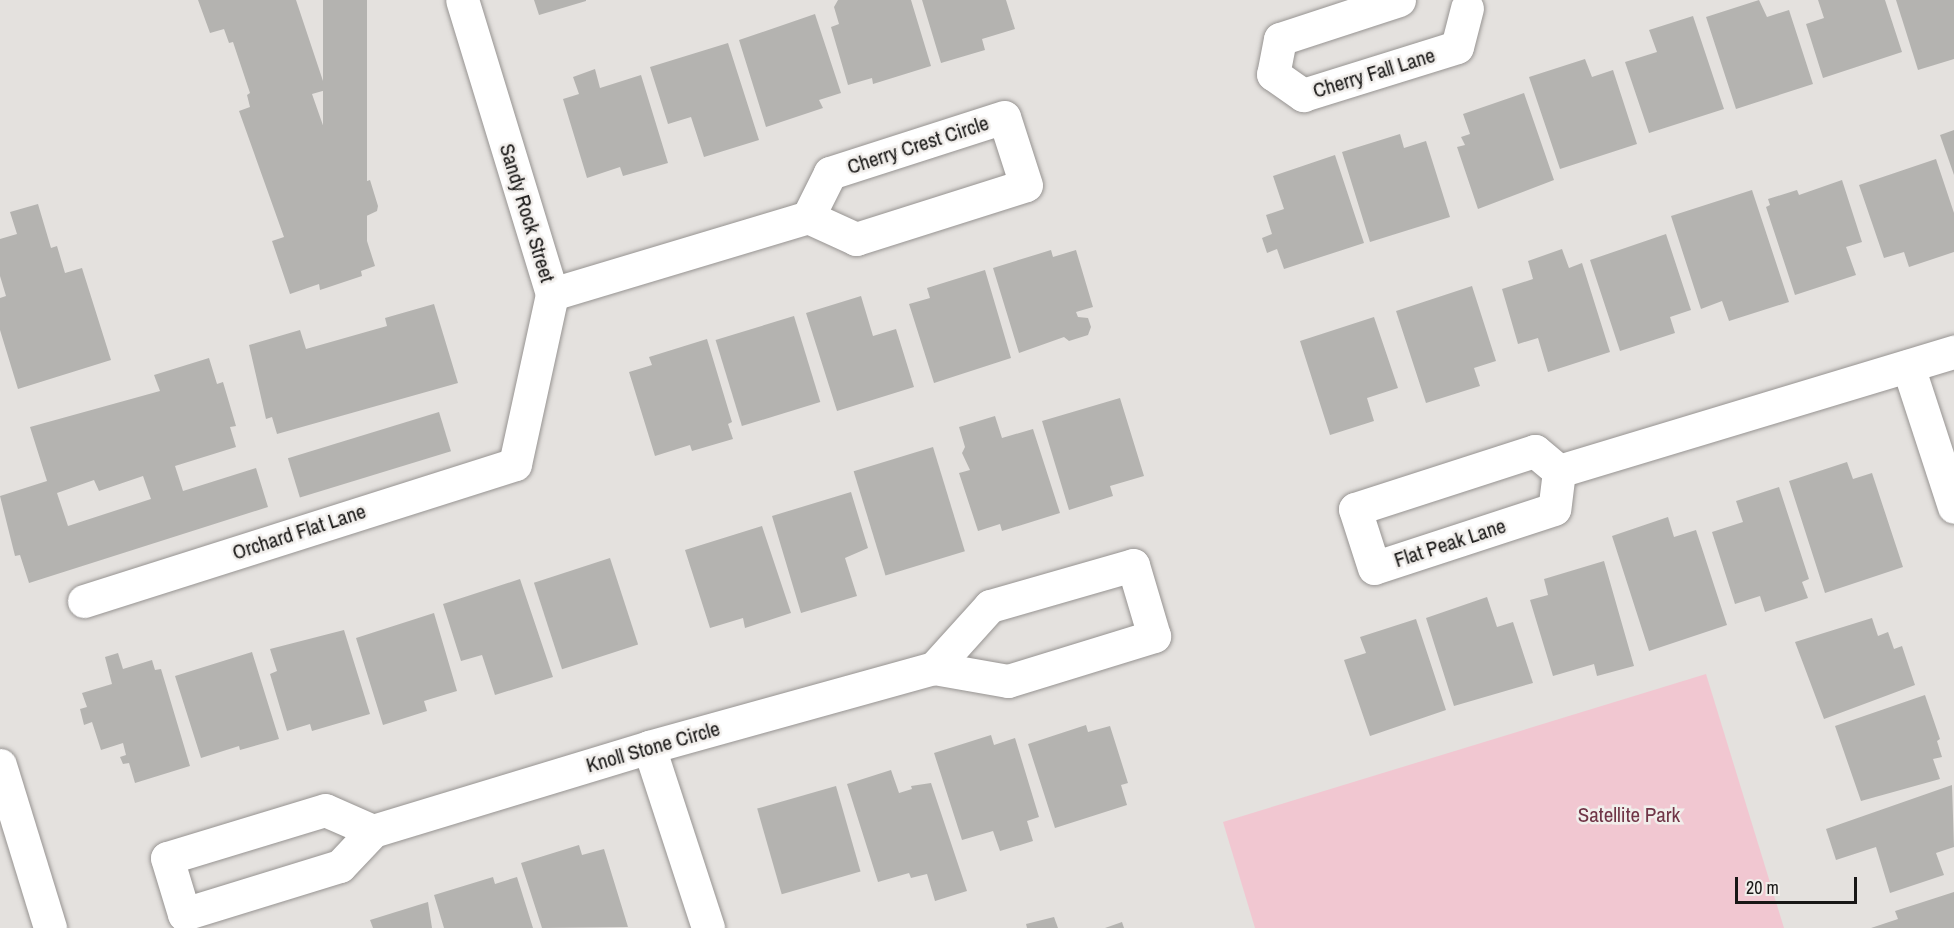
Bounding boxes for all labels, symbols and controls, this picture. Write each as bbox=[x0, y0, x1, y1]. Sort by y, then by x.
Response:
street label: Cherry Fall Lane bbox=[1310, 42, 1438, 104]
street label: Cherry Crest Circle bbox=[844, 110, 992, 180]
street label: Sandy Rock Street bbox=[494, 141, 560, 285]
street label: Orchard Flat Lane bbox=[229, 499, 369, 565]
street label: Flat Peak Lane bbox=[1391, 513, 1509, 573]
street label: Knoll Stone Circle bbox=[583, 716, 723, 778]
park label: Satellite Park bbox=[1578, 802, 1680, 828]
scale bar bbox=[1738, 865, 1860, 903]
text: 20 m bbox=[1746, 875, 1779, 900]

